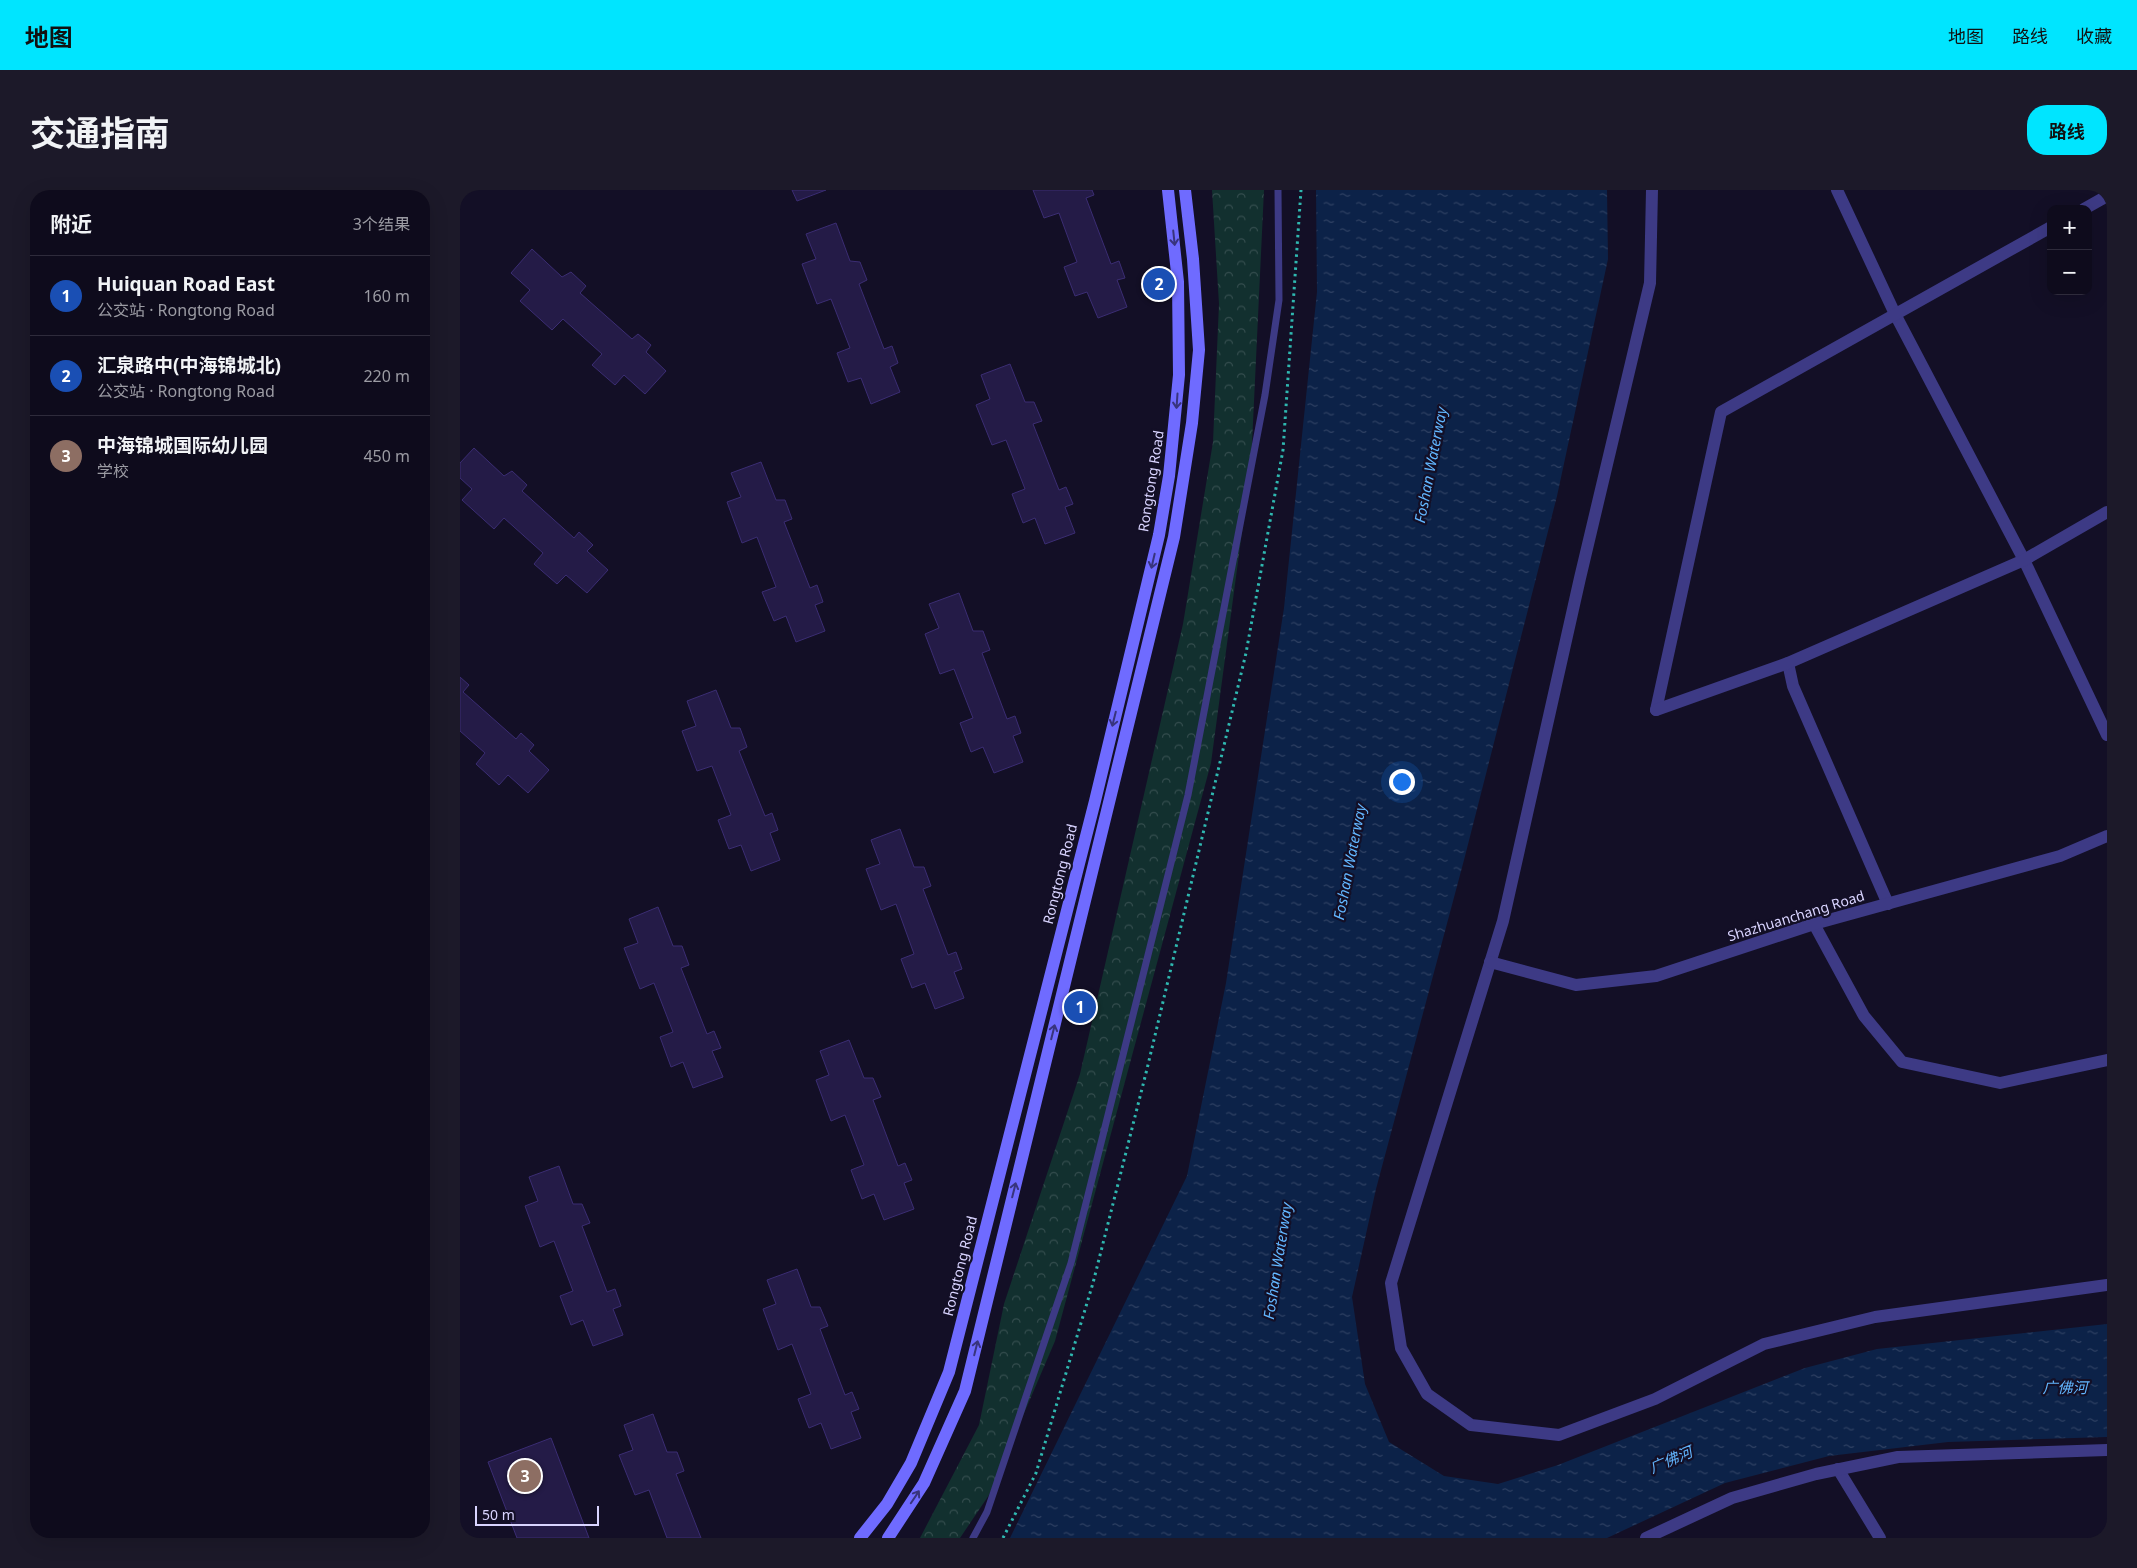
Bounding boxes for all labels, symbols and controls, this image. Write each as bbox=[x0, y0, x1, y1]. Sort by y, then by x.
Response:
text: 地图 bbox=[25, 20, 73, 53]
text: 地图 bbox=[1948, 24, 1984, 48]
text: 路线 bbox=[2012, 24, 2048, 48]
text: 收藏 bbox=[2076, 24, 2112, 48]
button: 路线 bbox=[2027, 105, 2107, 155]
text: 交通指南 bbox=[30, 109, 170, 156]
map controls bbox=[2047, 205, 2092, 295]
button: + bbox=[2047, 205, 2092, 250]
text: 附近 bbox=[50, 210, 92, 238]
text: 3个结果 bbox=[353, 213, 410, 235]
one-way arrow bbox=[1169, 230, 1179, 246]
button: − bbox=[2047, 250, 2092, 295]
pin: 2 bbox=[1143, 265, 1175, 303]
text: Huiquan Road East bbox=[97, 271, 275, 297]
text: 1 bbox=[61, 285, 71, 307]
text: 160 m bbox=[363, 285, 410, 307]
text: 公交站 · Rongtong Road bbox=[97, 299, 275, 321]
text: 汇泉路中(中海锦城北) bbox=[97, 352, 281, 378]
text: 2 bbox=[61, 365, 71, 387]
text: 220 m bbox=[363, 365, 410, 387]
text: 公交站 · Rongtong Road bbox=[97, 380, 275, 402]
one-way arrow bbox=[1172, 392, 1181, 408]
water label: Foshan Waterway bbox=[1409, 404, 1451, 525]
street label: Rongtong Road bbox=[1133, 429, 1168, 533]
text: 中海锦城国际幼儿园 bbox=[97, 432, 268, 458]
text: 3 bbox=[61, 445, 71, 467]
text: 450 m bbox=[363, 445, 410, 467]
text: 学校 bbox=[97, 460, 129, 482]
one-way arrow bbox=[1148, 553, 1157, 569]
one-way arrow bbox=[1109, 710, 1118, 726]
your location bbox=[1389, 769, 1415, 795]
water label: Foshan Waterway bbox=[1328, 801, 1370, 922]
street label: Rongtong Road bbox=[1038, 822, 1081, 926]
street label: Shazhuanchang Road bbox=[1725, 886, 1867, 945]
pin: 1 bbox=[1064, 988, 1096, 1026]
one-way arrow bbox=[1049, 1025, 1058, 1041]
one-way arrow bbox=[1010, 1182, 1020, 1198]
water label: Foshan Waterway bbox=[1258, 1200, 1296, 1321]
street label: Rongtong Road bbox=[938, 1214, 981, 1318]
one-way arrow bbox=[972, 1340, 981, 1356]
water label: 广佛河 bbox=[2042, 1377, 2090, 1397]
water label: 广佛河 bbox=[1646, 1440, 1698, 1477]
pin: 3 bbox=[509, 1457, 541, 1495]
one-way arrow bbox=[910, 1491, 920, 1505]
scale bar bbox=[475, 1503, 599, 1526]
text: 50 m bbox=[482, 1505, 515, 1524]

